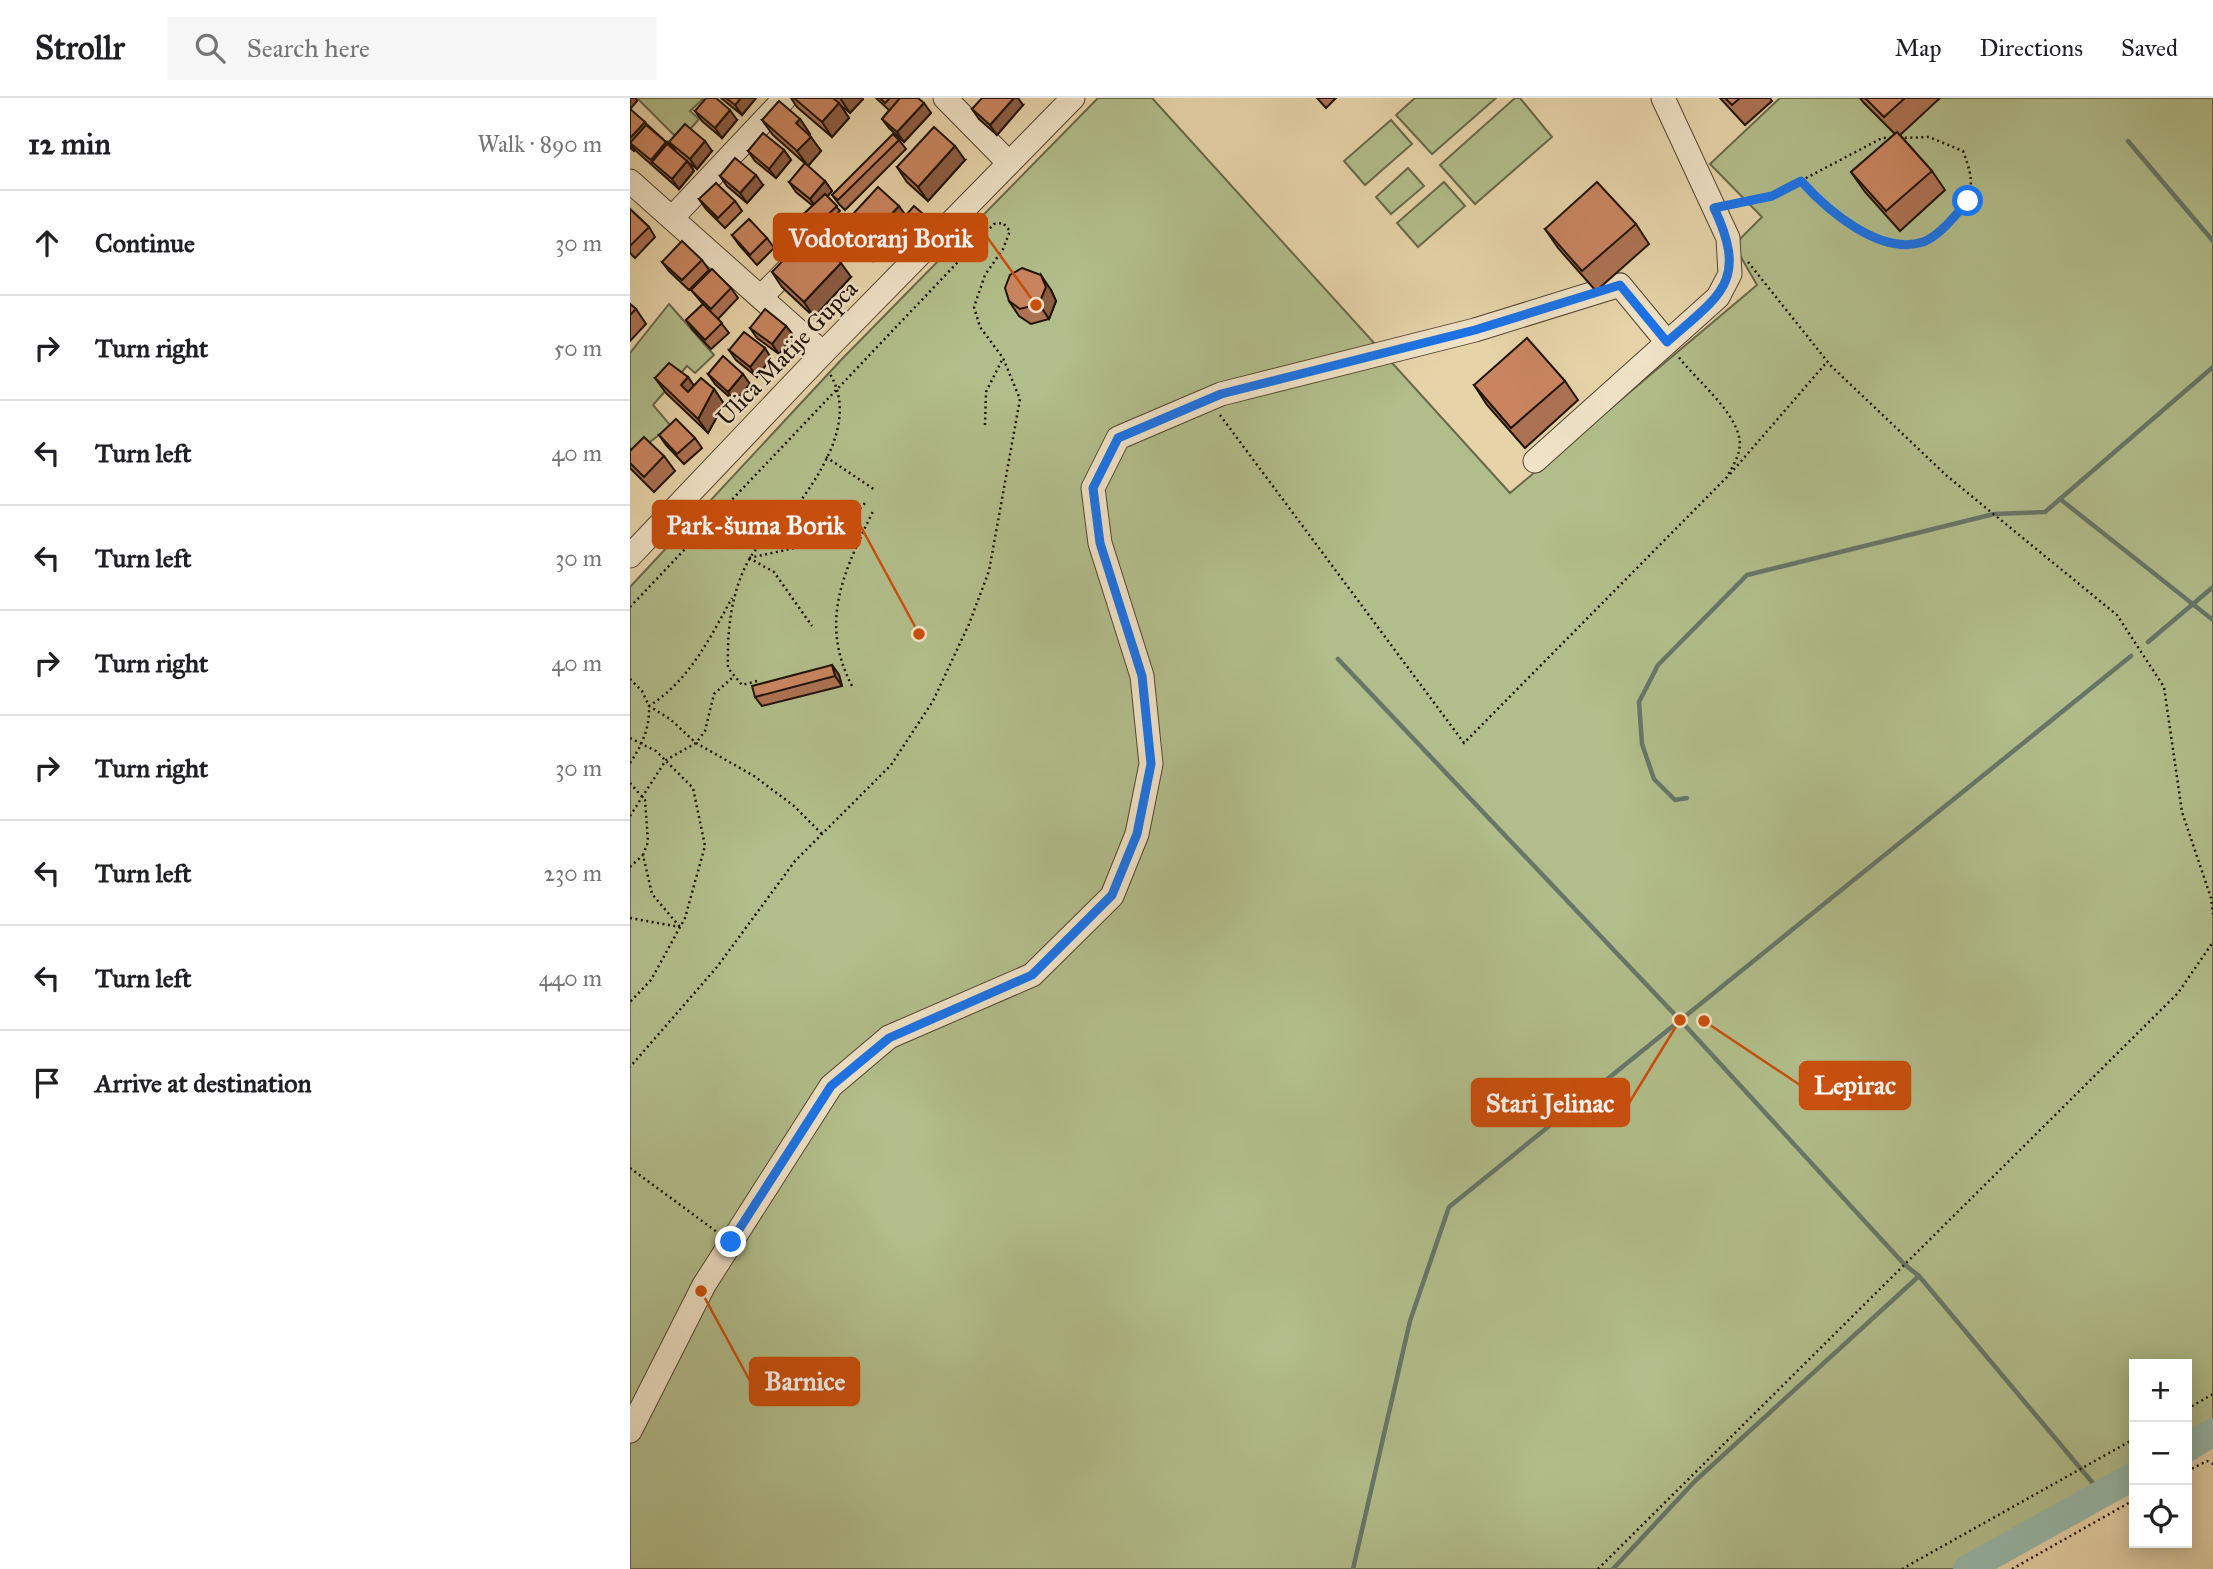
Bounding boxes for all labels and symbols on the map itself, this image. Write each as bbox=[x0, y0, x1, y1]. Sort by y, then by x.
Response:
route start bbox=[1952, 185, 1983, 216]
callout: Vodotoranj Borik bbox=[774, 214, 987, 261]
text: Vodotoranj Borik bbox=[788, 222, 974, 254]
street label: Ulica Matije Gupca bbox=[710, 273, 865, 432]
callout: Park-šuma Borik bbox=[653, 501, 860, 548]
text: Park-šuma Borik bbox=[667, 509, 846, 541]
callout: Lepirac bbox=[1800, 1062, 1910, 1109]
text: Lepirac bbox=[1814, 1069, 1896, 1101]
callout: Stari Jelinac bbox=[1472, 1079, 1629, 1126]
text: Stari Jelinac bbox=[1486, 1087, 1614, 1120]
route end bbox=[715, 1226, 746, 1257]
callout: Barnice bbox=[750, 1358, 859, 1405]
text: Barnice bbox=[765, 1365, 846, 1397]

